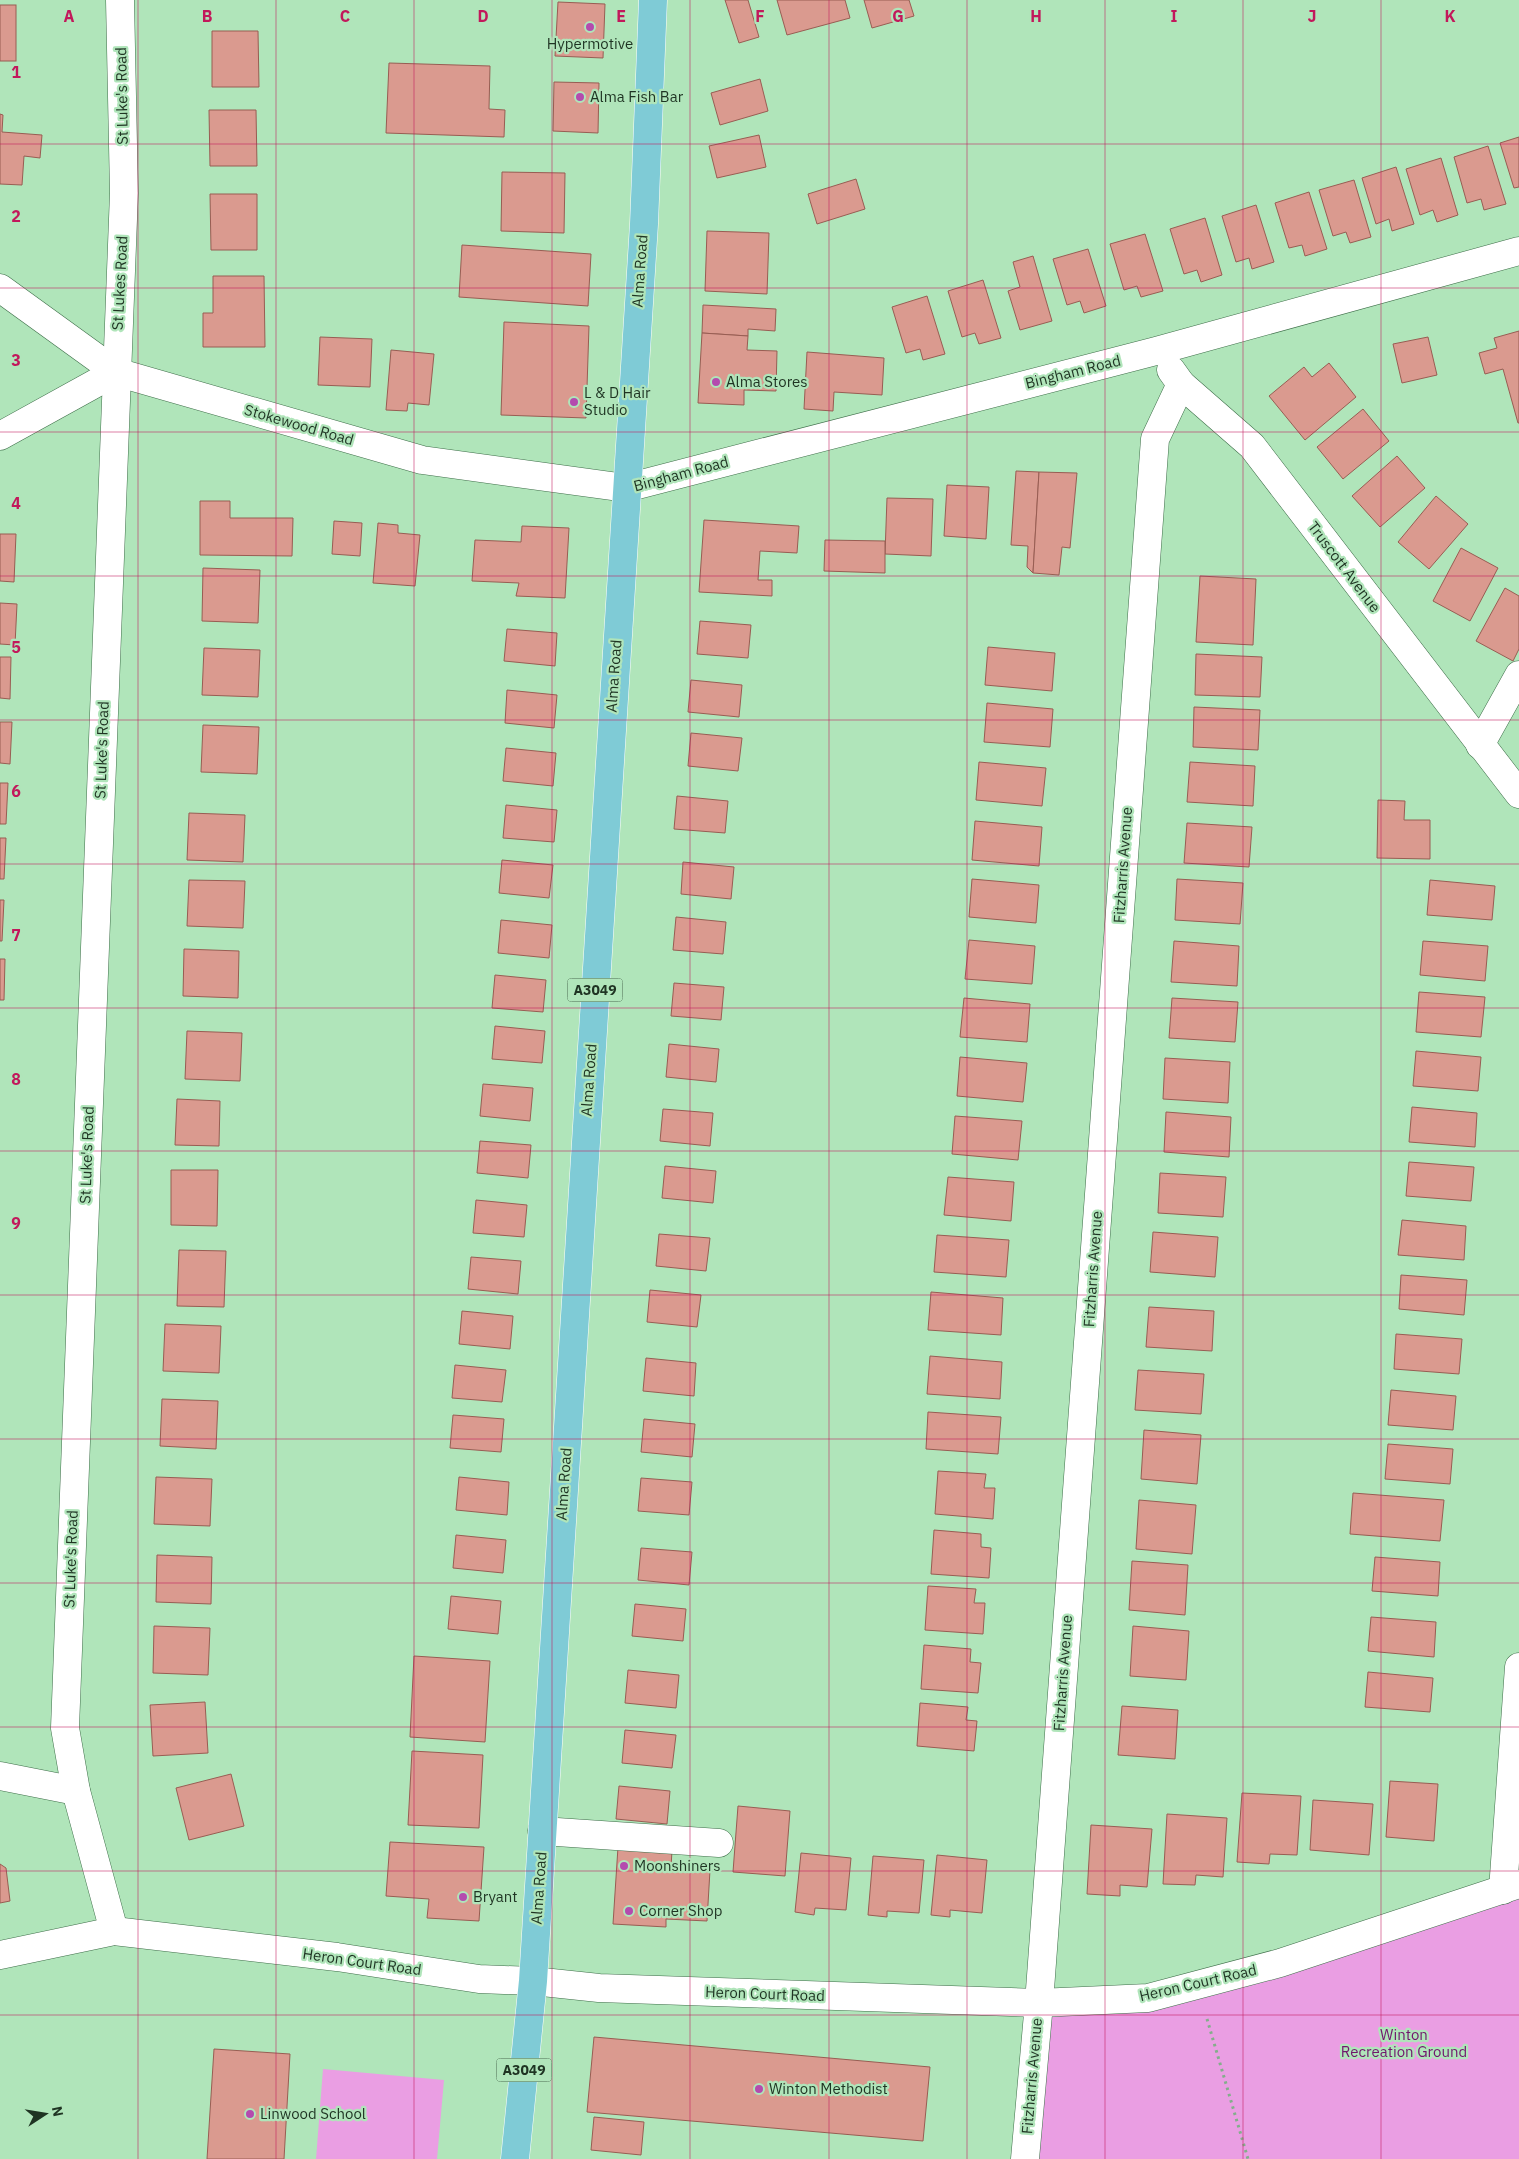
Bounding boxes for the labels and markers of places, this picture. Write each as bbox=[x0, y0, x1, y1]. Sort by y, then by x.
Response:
marker: Hypermotive bbox=[584, 21, 596, 33]
place label: Hypermotive bbox=[547, 34, 633, 53]
place label: Alma Fish Bar bbox=[590, 87, 684, 106]
marker: Alma Fish Bar bbox=[574, 91, 586, 103]
place label: Alma Stores bbox=[726, 372, 808, 391]
marker: Alma Stores bbox=[710, 376, 722, 388]
place label: L & D Hair Studio bbox=[584, 383, 651, 419]
marker: L & D Hair Studio bbox=[568, 396, 580, 408]
place label: Moonshiners bbox=[634, 1856, 721, 1875]
marker: Moonshiners bbox=[618, 1860, 630, 1872]
place label: Bryant bbox=[473, 1887, 518, 1906]
marker: Bryant bbox=[457, 1891, 469, 1903]
place label: Corner Shop bbox=[639, 1901, 722, 1920]
marker: Corner Shop bbox=[623, 1905, 635, 1917]
place label: Winton Methodist bbox=[769, 2079, 888, 2098]
marker: Winton Methodist bbox=[753, 2083, 765, 2095]
place label: Linwood School bbox=[260, 2104, 366, 2123]
marker: Linwood School bbox=[244, 2108, 256, 2120]

